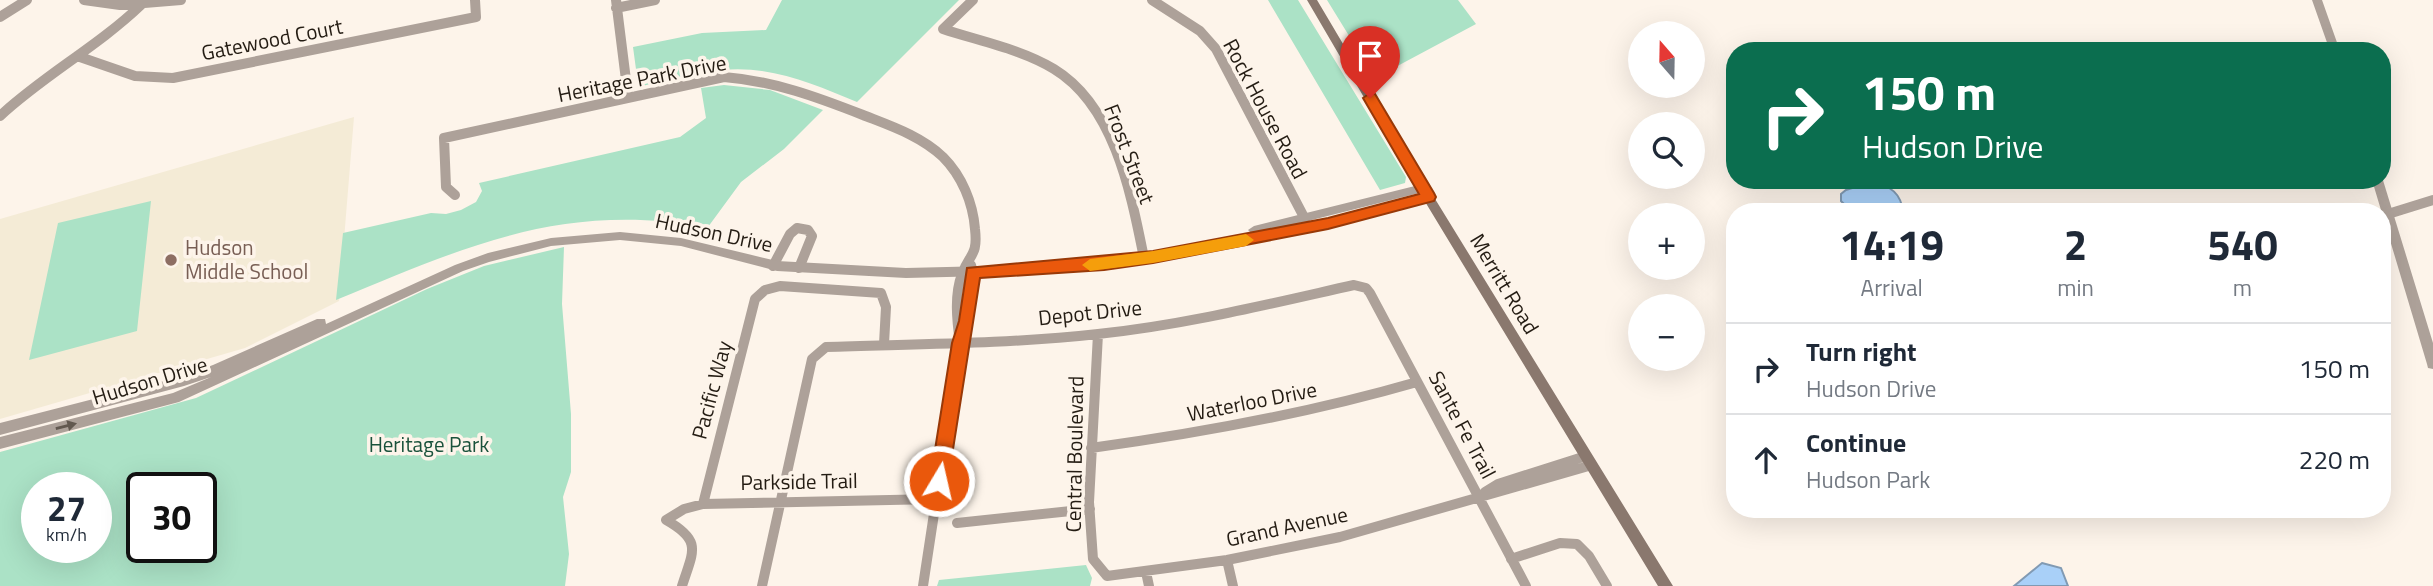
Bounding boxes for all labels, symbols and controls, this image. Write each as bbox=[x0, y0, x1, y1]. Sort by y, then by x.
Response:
street label: Gatewood Court bbox=[198, 10, 346, 68]
north arrow bbox=[1628, 21, 1704, 98]
map controls bbox=[1628, 21, 1705, 371]
pin bbox=[1340, 26, 1400, 98]
street label: Rock House Road bbox=[1216, 33, 1316, 184]
icon: arrive bbox=[1351, 37, 1389, 75]
street label: Heritage Park Drive bbox=[555, 46, 729, 110]
text: 150 m bbox=[1862, 54, 1996, 129]
icon: right bbox=[1747, 70, 1838, 161]
street label: Frost Street bbox=[1096, 99, 1164, 209]
button: search bbox=[1628, 112, 1705, 189]
text: Hudson Drive bbox=[1862, 122, 2044, 170]
button: + bbox=[1628, 203, 1705, 280]
street label: Hudson Drive bbox=[653, 204, 776, 260]
text: 14:19 bbox=[1839, 212, 1944, 276]
text: 2 bbox=[2064, 212, 2087, 276]
text: 540 bbox=[2207, 212, 2278, 276]
street label: Merritt Road bbox=[1462, 227, 1547, 340]
place label: Hudson Middle School bbox=[185, 231, 308, 287]
marker: Hudson Middle School bbox=[163, 252, 179, 268]
text: Arrival bbox=[1860, 270, 1923, 305]
text: min bbox=[2057, 270, 2094, 305]
text: m bbox=[2233, 270, 2252, 305]
street label: Depot Drive bbox=[1036, 291, 1143, 333]
button: − bbox=[1628, 294, 1705, 371]
text: Turn right bbox=[1806, 332, 1917, 371]
street label: Pacific Way bbox=[683, 337, 740, 443]
street label: Hudson Drive bbox=[88, 347, 211, 413]
text: 150 m bbox=[2299, 349, 2370, 388]
icon: right bbox=[1747, 350, 1785, 388]
street label: Sante Fe Trail bbox=[1421, 365, 1505, 484]
text: Hudson Drive bbox=[1806, 371, 1936, 406]
street label: Waterloo Drive bbox=[1184, 373, 1319, 429]
street label: Central Boulevard bbox=[1057, 375, 1091, 533]
one-way arrow bbox=[55, 420, 77, 431]
text: Continue bbox=[1806, 423, 1906, 462]
park label: Heritage Park bbox=[369, 428, 489, 460]
text: 220 m bbox=[2299, 440, 2370, 479]
icon: ahead bbox=[1747, 441, 1785, 479]
position arrow bbox=[902, 444, 976, 518]
text: Hudson Park bbox=[1806, 462, 1930, 497]
street label: Parkside Trail bbox=[740, 464, 858, 498]
speed limit sign: 30 bbox=[126, 472, 217, 563]
text: 27 bbox=[47, 481, 86, 535]
street label: Grand Avenue bbox=[1223, 498, 1350, 555]
text: km/h bbox=[46, 521, 87, 548]

